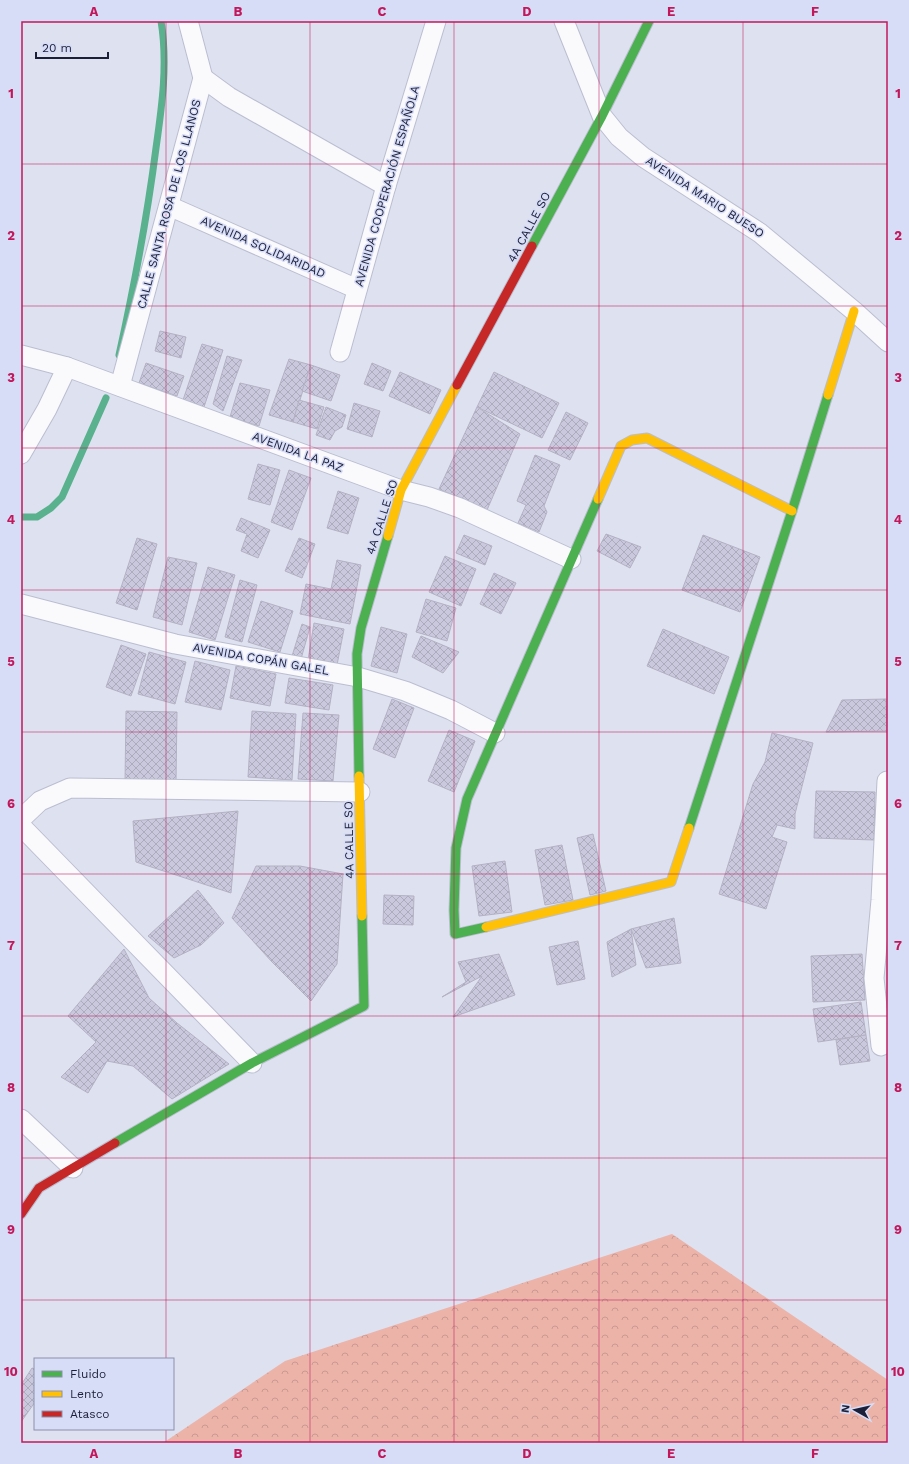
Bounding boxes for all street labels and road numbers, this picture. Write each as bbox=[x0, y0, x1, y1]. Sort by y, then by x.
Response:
street label: AVENIDA COOPERACIÓN ESPAÑOLA bbox=[352, 84, 422, 288]
street label: CALLE SANTA ROSA DE LOS LLANOS bbox=[134, 98, 204, 310]
street label: AVENIDA MARIO BUESO bbox=[643, 153, 767, 241]
street label: 4A CALLE SO bbox=[505, 189, 553, 265]
street label: AVENIDA SOLIDARIDAD bbox=[198, 213, 328, 281]
street label: AVENIDA LA PAZ bbox=[251, 429, 345, 475]
street label: 4A CALLE SO bbox=[363, 478, 401, 556]
street label: AVENIDA COPÁN GALEL bbox=[192, 640, 330, 678]
street label: 4A CALLE SO bbox=[341, 801, 357, 879]

